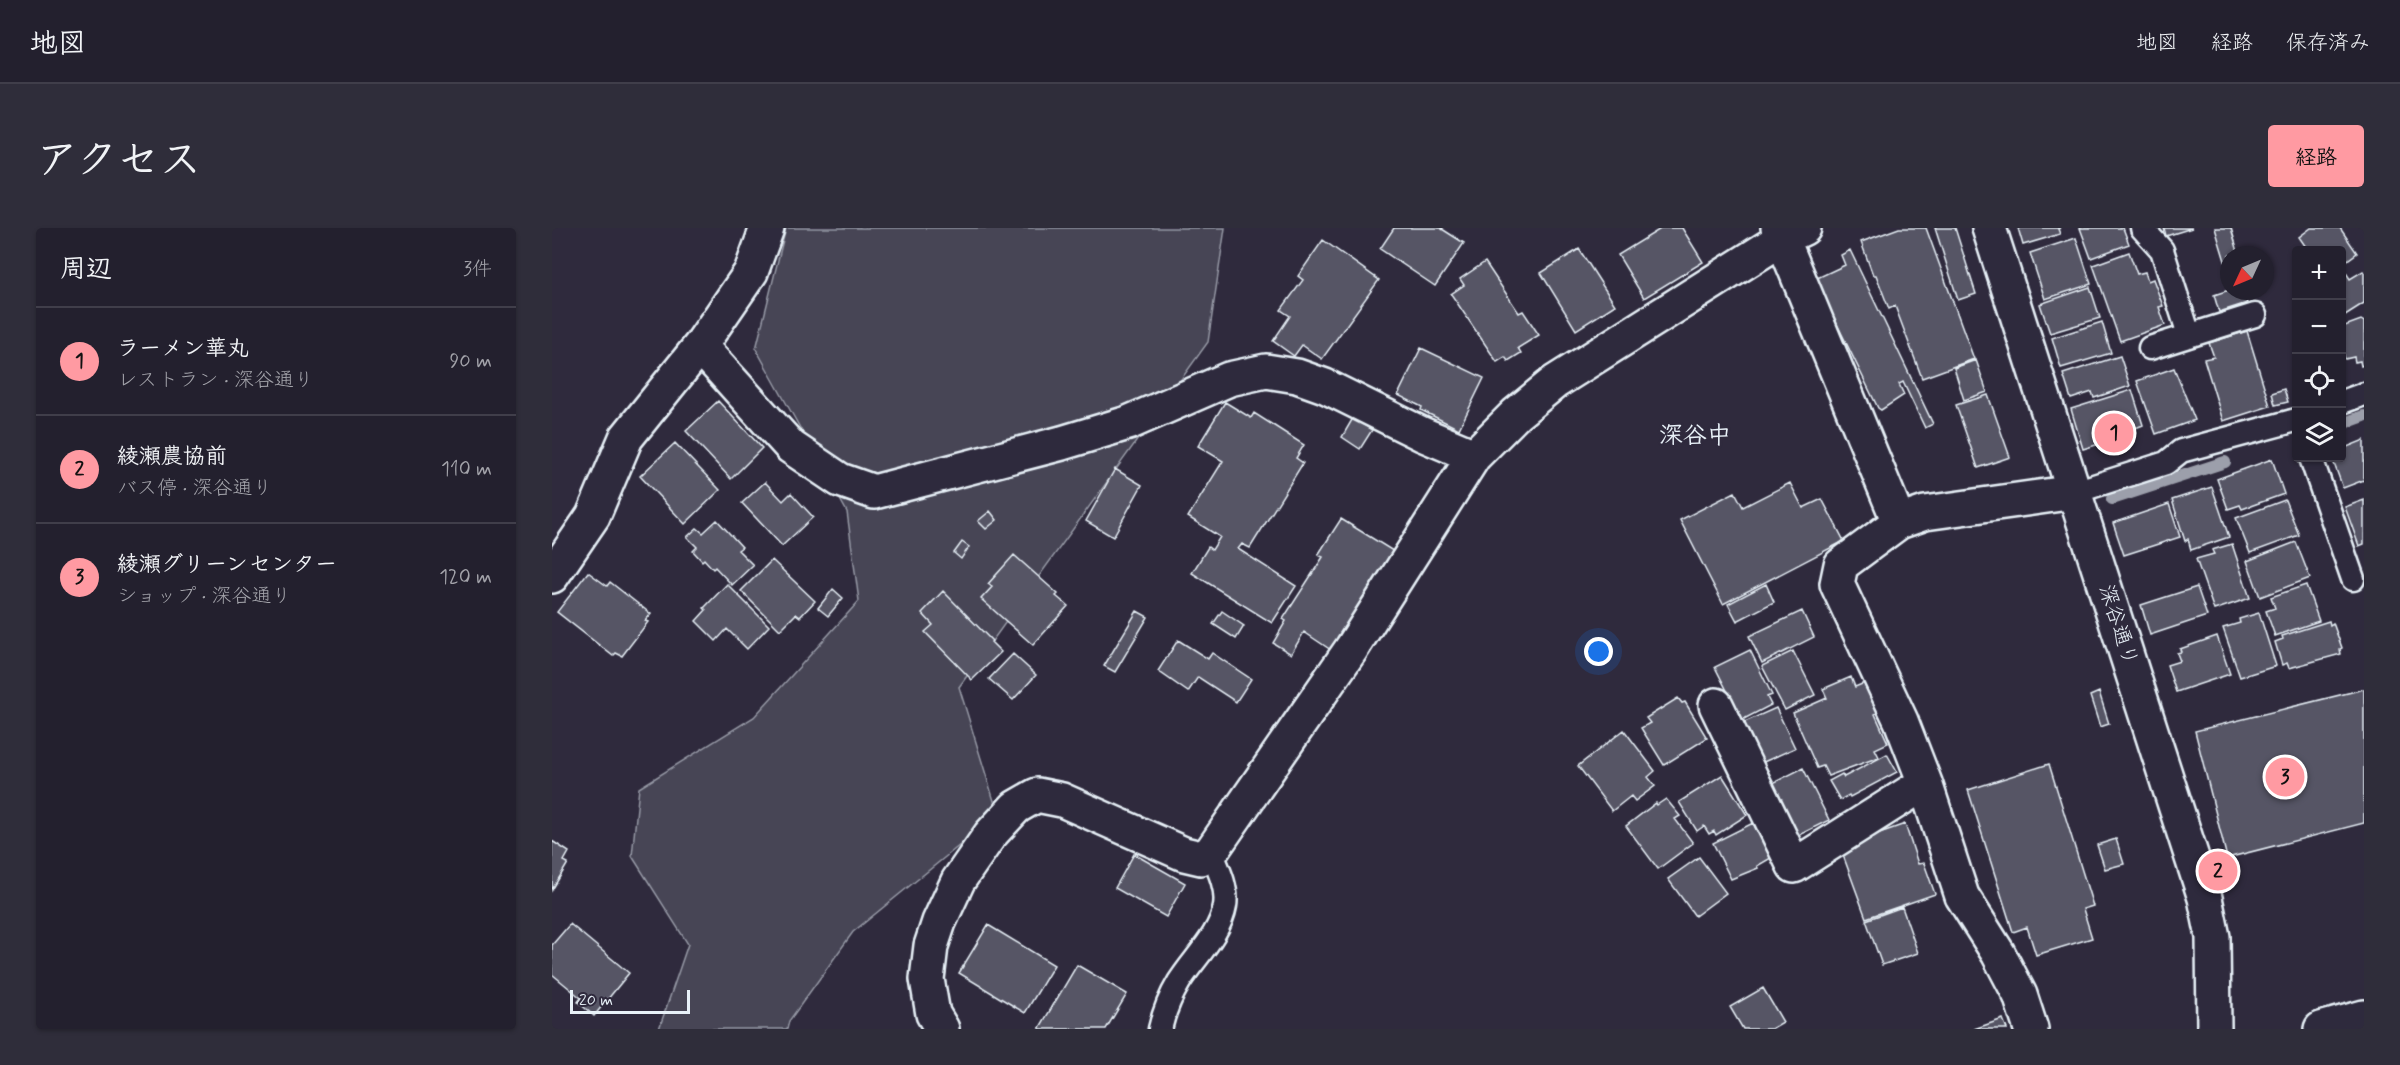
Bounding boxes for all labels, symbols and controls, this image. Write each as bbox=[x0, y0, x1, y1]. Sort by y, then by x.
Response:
text: 地図 bbox=[30, 26, 86, 63]
text: 地図 bbox=[2136, 29, 2178, 57]
text: 経路 bbox=[2211, 29, 2253, 57]
text: 保存済み bbox=[2286, 29, 2370, 57]
button: 経路 bbox=[2268, 125, 2364, 187]
text: アクセス bbox=[36, 134, 201, 189]
north arrow bbox=[2220, 246, 2274, 300]
map controls bbox=[2292, 246, 2346, 462]
button: + bbox=[2292, 246, 2346, 300]
text: 周辺 bbox=[60, 253, 112, 287]
text: 3件 bbox=[463, 256, 492, 283]
button: − bbox=[2292, 300, 2346, 354]
text: ラーメン華丸 bbox=[117, 335, 249, 363]
text: 1 bbox=[75, 348, 84, 375]
text: 90 m bbox=[449, 348, 492, 375]
button: locate bbox=[2292, 354, 2346, 408]
text: レストラン · 深谷通り bbox=[117, 367, 314, 394]
button: layers bbox=[2292, 408, 2346, 462]
pin: 1 bbox=[2094, 410, 2134, 456]
district label: 深谷中 bbox=[1659, 421, 1731, 452]
text: 綾瀬農協前 bbox=[117, 443, 227, 471]
text: 2 bbox=[75, 456, 84, 483]
text: 110 m bbox=[441, 456, 492, 483]
text: バス停 · 深谷通り bbox=[117, 475, 272, 502]
text: 綾瀬グリーンセンター bbox=[117, 551, 337, 579]
text: 3 bbox=[75, 564, 84, 591]
text: 120 m bbox=[439, 564, 492, 591]
street label: 深谷通り bbox=[2092, 581, 2144, 670]
text: ショップ · 深谷通り bbox=[117, 583, 292, 610]
your location bbox=[1584, 637, 1613, 666]
pin: 3 bbox=[2266, 754, 2304, 800]
pin: 2 bbox=[2198, 848, 2238, 894]
scale bar bbox=[570, 987, 690, 1014]
text: 20 m bbox=[579, 990, 613, 1011]

